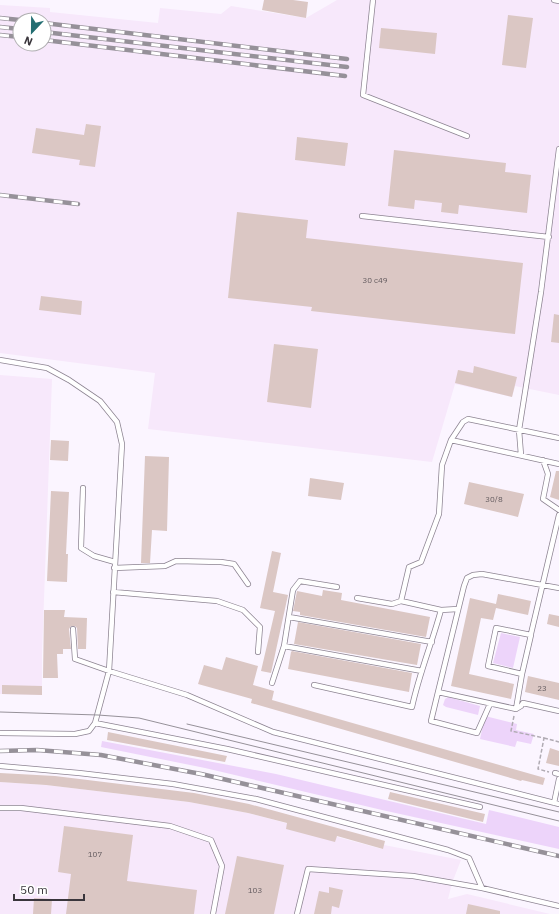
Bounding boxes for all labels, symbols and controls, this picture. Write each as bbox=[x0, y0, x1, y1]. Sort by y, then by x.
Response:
north arrow bbox=[12, 12, 52, 52]
text: N bbox=[22, 33, 35, 49]
house number: 30 с49 bbox=[362, 275, 388, 285]
house number: 30/8 bbox=[485, 494, 503, 504]
house number: 23 bbox=[537, 683, 547, 693]
house number: 107 bbox=[88, 849, 102, 859]
scale bar bbox=[14, 876, 84, 902]
text: 50 m bbox=[20, 882, 48, 897]
house number: 103 bbox=[248, 885, 262, 895]

